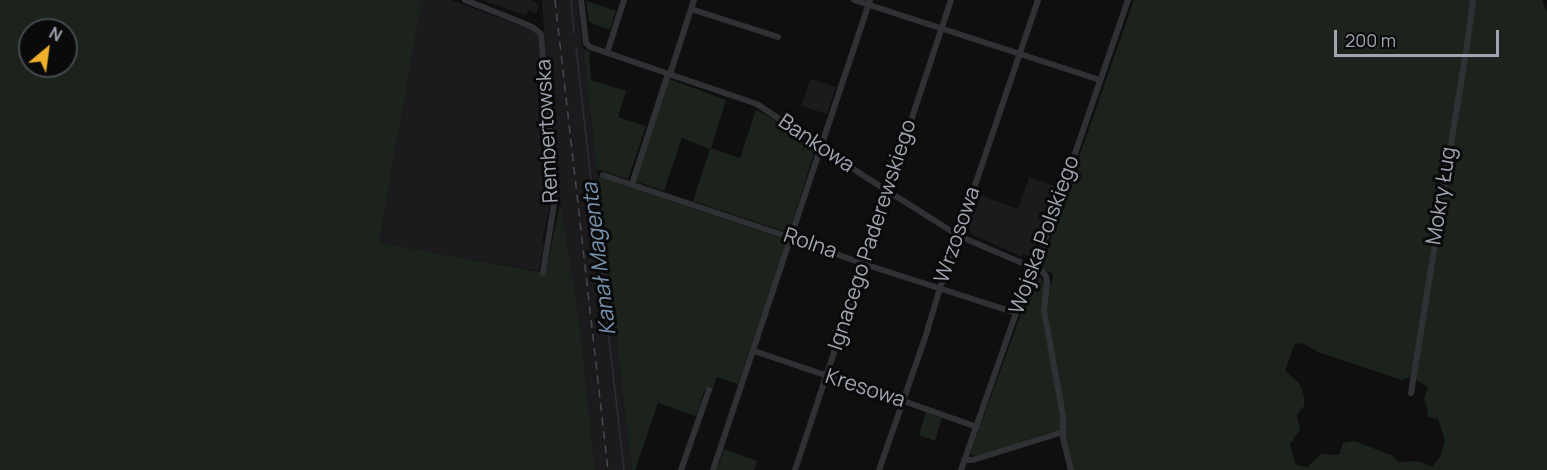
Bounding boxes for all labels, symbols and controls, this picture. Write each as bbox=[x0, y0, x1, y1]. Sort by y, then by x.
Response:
north arrow bbox=[18, 18, 78, 78]
scale bar bbox=[1337, 18, 1502, 56]
text: N bbox=[45, 22, 66, 46]
text: 200 m bbox=[1345, 28, 1396, 52]
street label: Rembertowska bbox=[532, 58, 564, 204]
street label: Bankowa bbox=[773, 109, 859, 179]
street label: Ignacego Paderewskiego bbox=[824, 116, 922, 354]
street label: Mokry Ług bbox=[1422, 145, 1462, 247]
street label: Wojska Polskiego bbox=[1005, 152, 1085, 318]
water label: Kanał Magenta bbox=[578, 181, 622, 337]
street label: Wrzosowa bbox=[930, 184, 986, 286]
street label: Rolna bbox=[780, 223, 840, 265]
street label: Kresowa bbox=[822, 364, 908, 414]

